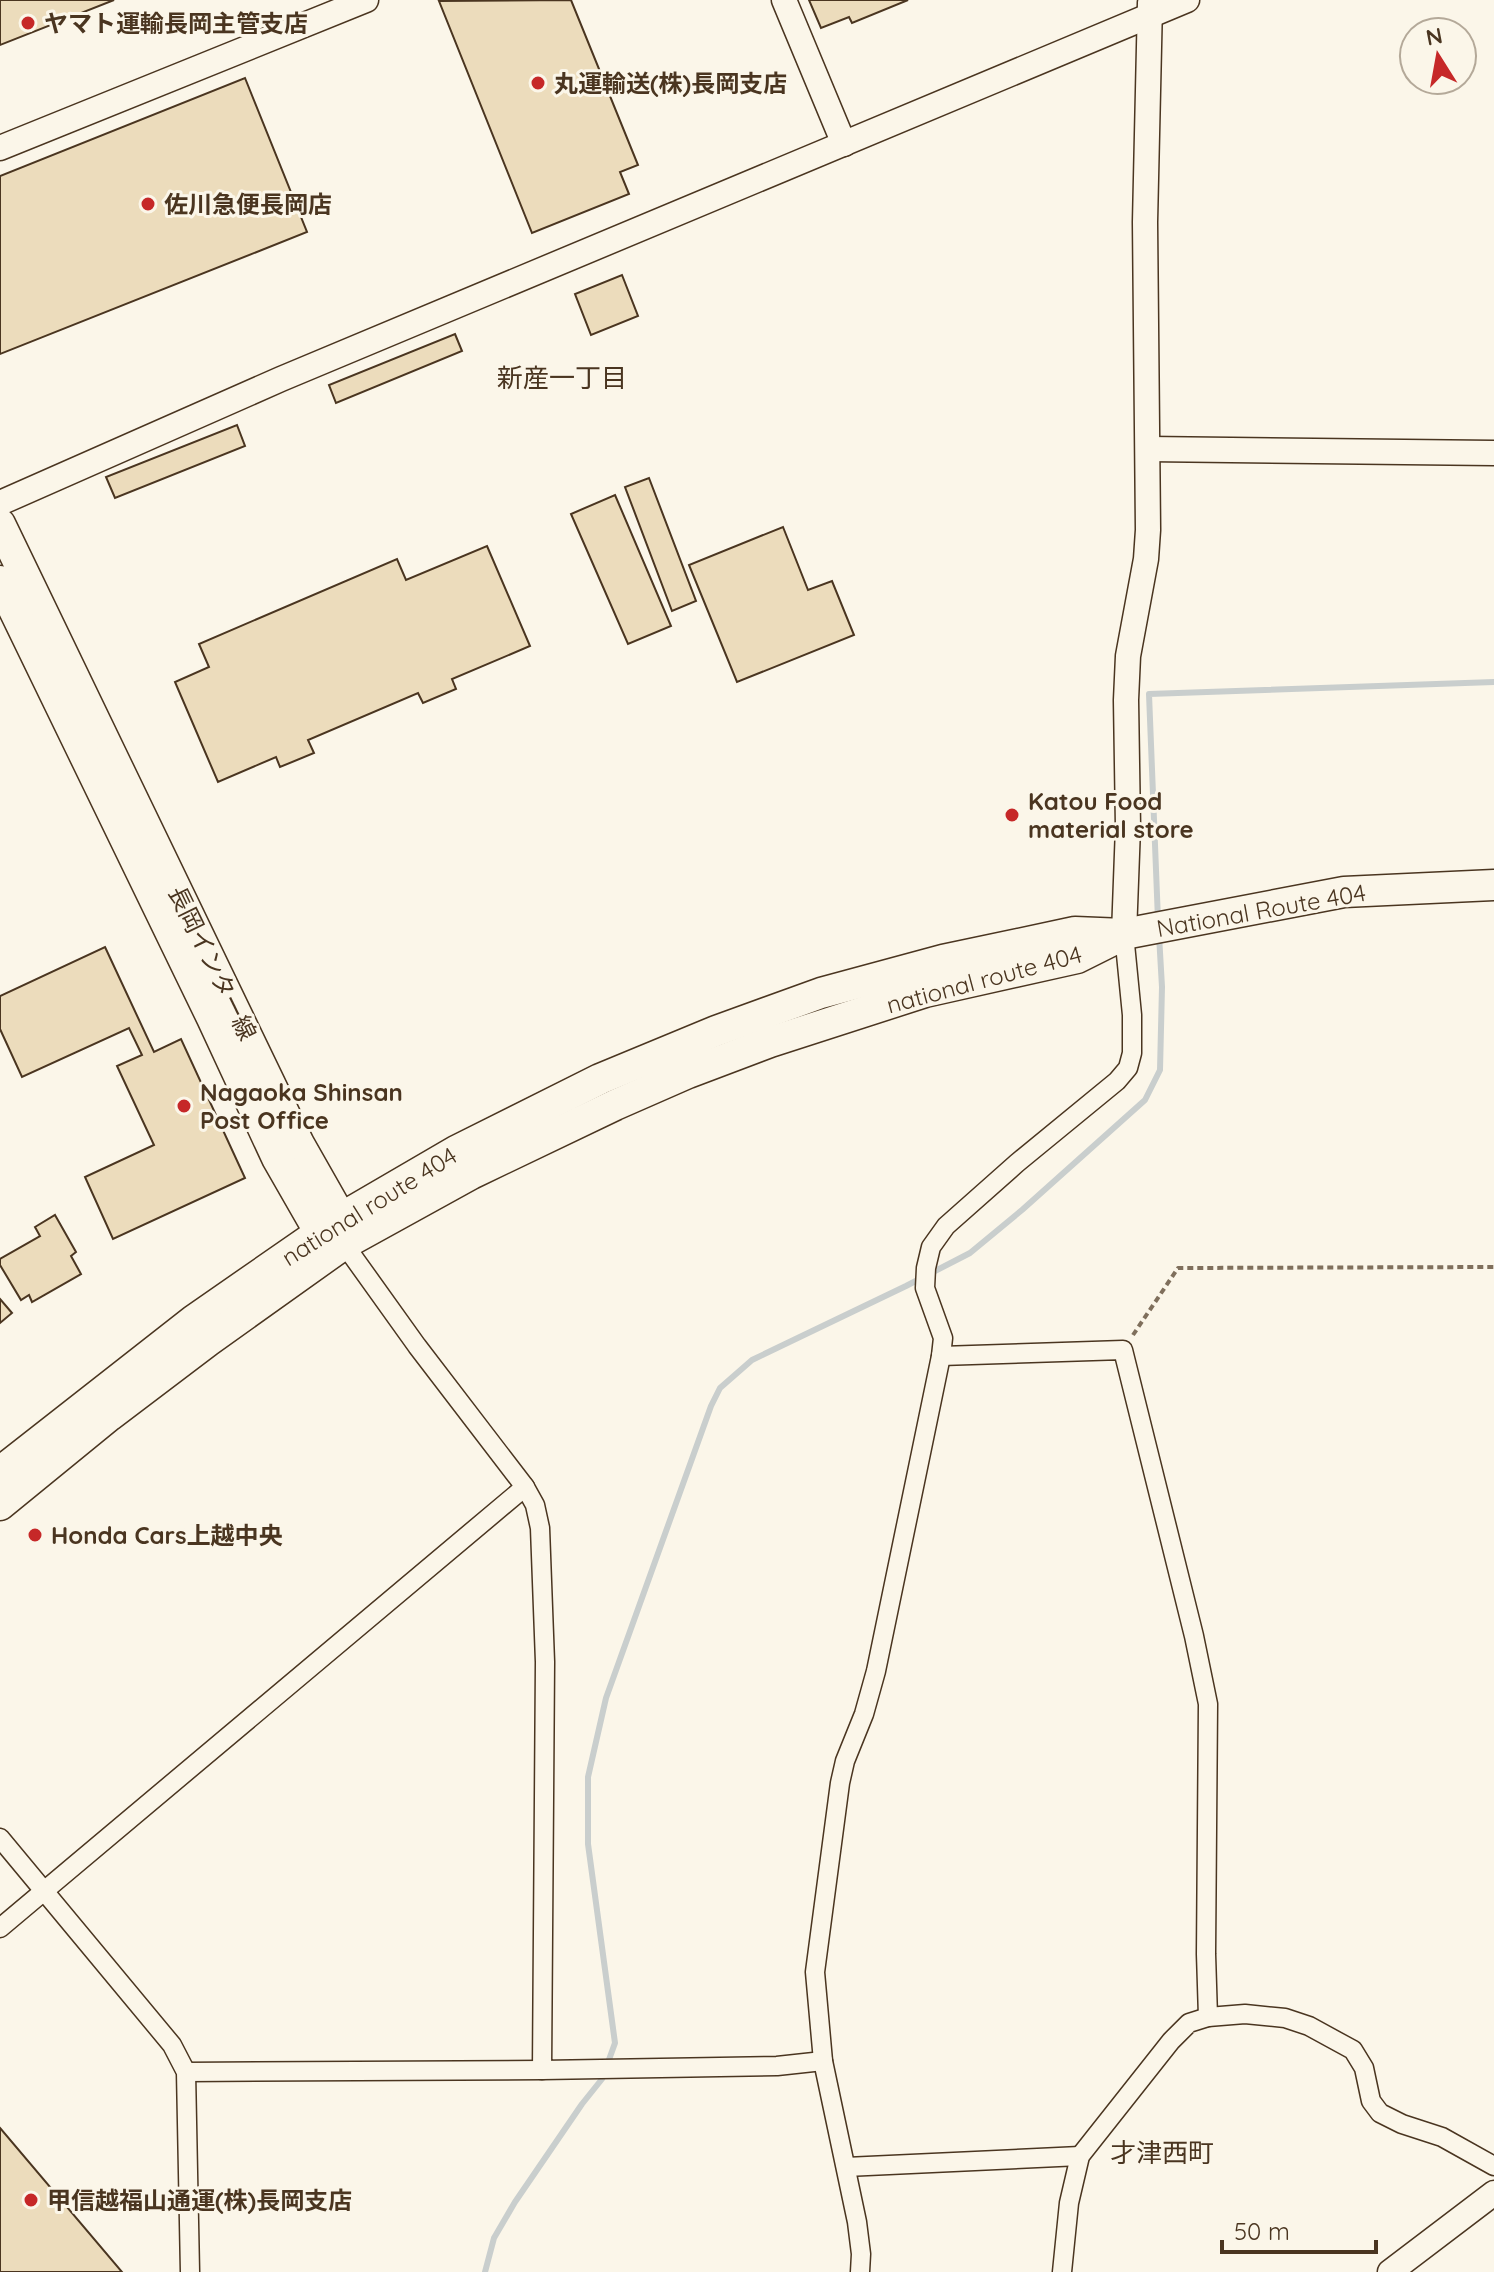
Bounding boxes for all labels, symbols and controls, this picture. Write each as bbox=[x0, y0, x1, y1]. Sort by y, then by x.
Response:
place label: ヤマト運輸長岡主管支店 bbox=[44, 8, 308, 38]
marker: ヤマト運輸長岡主管支店 bbox=[19, 14, 37, 32]
north arrow bbox=[1398, 16, 1478, 96]
text: N bbox=[1424, 21, 1445, 52]
place label: 丸運輸送(株)長岡支店 bbox=[554, 68, 787, 98]
marker: 丸運輸送(株)長岡支店 bbox=[529, 74, 547, 92]
place label: 佐川急便長岡店 bbox=[164, 189, 332, 219]
marker: 佐川急便長岡店 bbox=[139, 195, 157, 213]
district label: 新産一丁目 bbox=[497, 361, 627, 394]
place label: Katou Food material store bbox=[1028, 786, 1194, 844]
marker: Katou Food material store bbox=[1003, 806, 1021, 824]
street label: National Route 404 bbox=[1154, 877, 1368, 943]
street label: 長岡インター線 bbox=[163, 881, 263, 1045]
street label: national route 404 bbox=[883, 938, 1085, 1020]
place label: Nagaoka Shinsan Post Office bbox=[200, 1077, 403, 1135]
marker: Nagaoka Shinsan Post Office bbox=[175, 1097, 193, 1115]
street label: national route 404 bbox=[276, 1140, 462, 1272]
place label: Honda Cars上越中央 bbox=[51, 1520, 283, 1550]
marker: Honda Cars上越中央 bbox=[26, 1526, 44, 1544]
district label: 才津西町 bbox=[1110, 2136, 1214, 2169]
place label: 甲信越福山通運(株)長岡支店 bbox=[47, 2185, 352, 2215]
marker: 甲信越福山通運(株)長岡支店 bbox=[22, 2191, 40, 2209]
scale bar bbox=[1222, 2204, 1376, 2254]
text: 50 m bbox=[1234, 2216, 1290, 2246]

